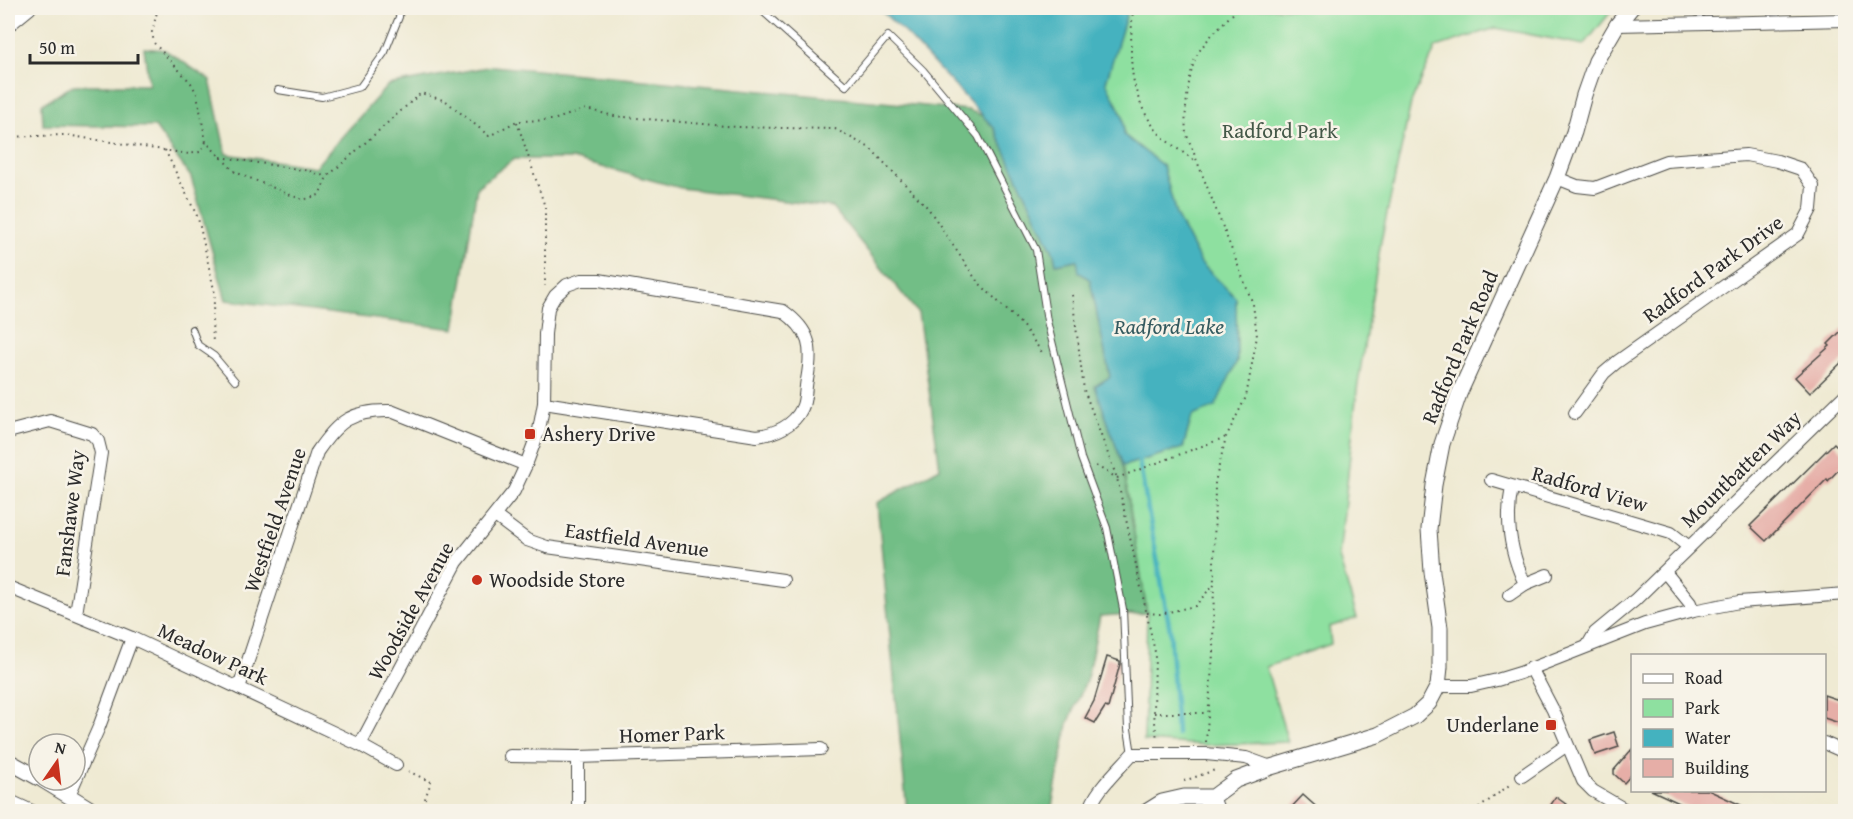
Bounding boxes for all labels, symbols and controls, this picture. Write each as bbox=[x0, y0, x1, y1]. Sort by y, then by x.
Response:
scale bar bbox=[30, 27, 138, 65]
text: 50 m bbox=[39, 34, 75, 61]
park label: Radford Park bbox=[1222, 115, 1338, 146]
street label: Radford Park Drive bbox=[1636, 207, 1790, 330]
street label: Radford Park Road bbox=[1413, 265, 1506, 428]
water label: Radford Lake bbox=[1113, 310, 1224, 342]
street label: Mountbatten Way bbox=[1673, 402, 1809, 535]
place label: Ashery Drive bbox=[542, 418, 656, 449]
marker: Ashery Drive bbox=[523, 427, 537, 441]
street label: Westfield Avenue bbox=[235, 443, 314, 596]
street label: Fanshawe Way bbox=[46, 447, 93, 578]
street label: Radford View bbox=[1528, 457, 1652, 520]
street label: Eastfield Avenue bbox=[563, 514, 711, 565]
street label: Woodside Avenue bbox=[360, 536, 462, 686]
place label: Woodside Store bbox=[489, 564, 625, 595]
marker: Woodside Store bbox=[470, 573, 484, 587]
street label: Meadow Park bbox=[153, 614, 274, 693]
legend bbox=[1631, 654, 1826, 792]
text: Road bbox=[1685, 664, 1723, 691]
text: Park bbox=[1685, 694, 1721, 721]
place label: Underlane bbox=[1446, 709, 1539, 740]
street label: Homer Park bbox=[619, 716, 726, 751]
marker: Underlane bbox=[1544, 718, 1558, 732]
text: Water bbox=[1685, 724, 1731, 751]
north arrow bbox=[27, 732, 87, 792]
text: N bbox=[53, 735, 69, 760]
text: Building bbox=[1685, 754, 1749, 781]

